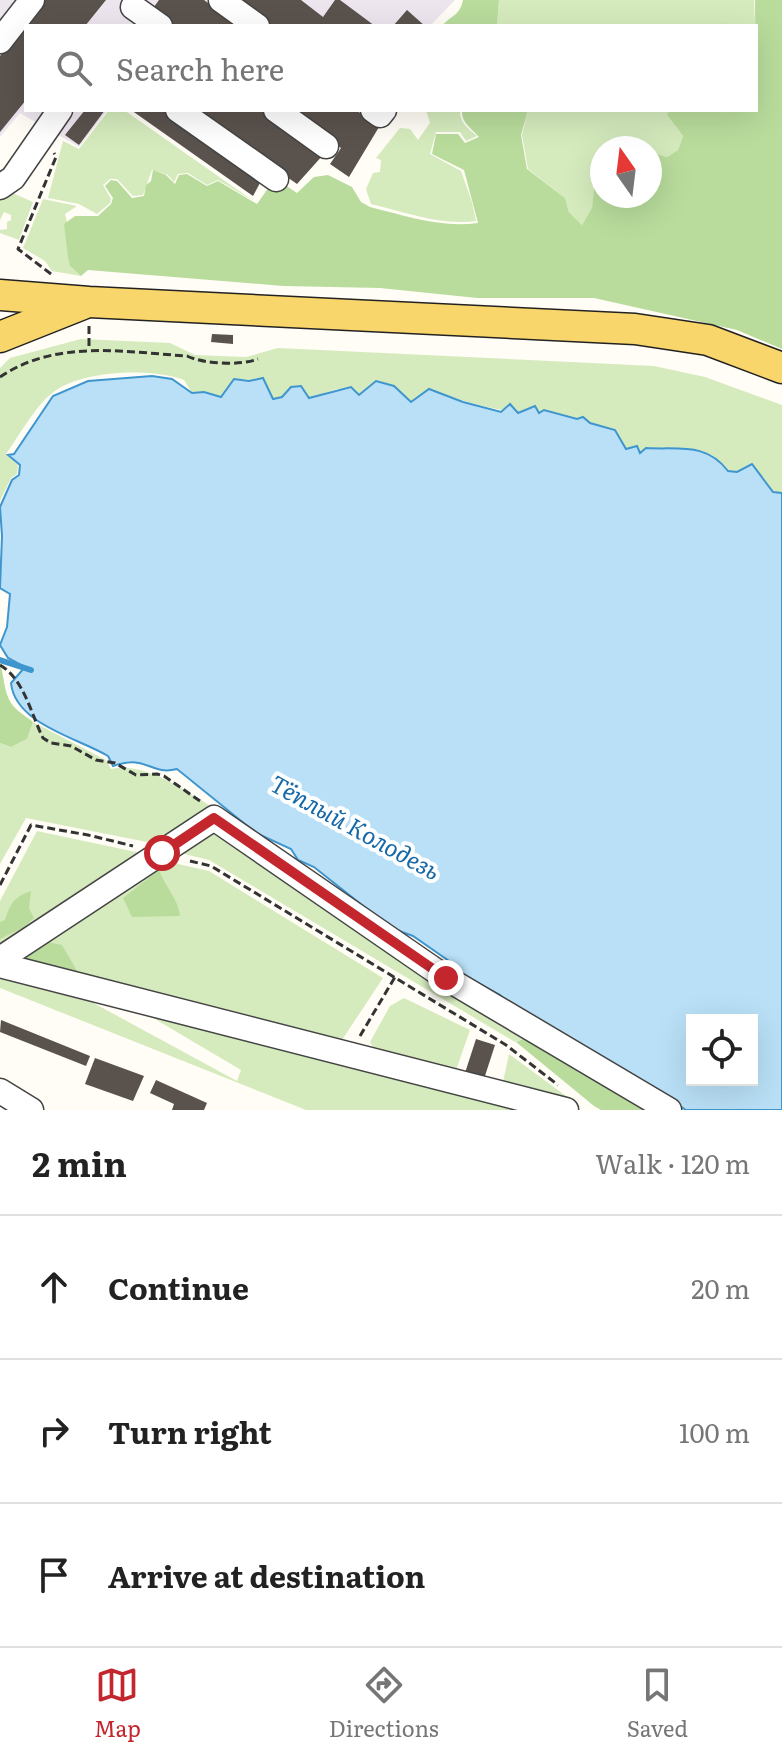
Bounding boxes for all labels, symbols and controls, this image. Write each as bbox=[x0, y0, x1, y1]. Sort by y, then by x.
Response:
search box bbox=[24, 24, 758, 112]
icon: search bbox=[52, 46, 96, 90]
text: Search here bbox=[116, 46, 284, 90]
north arrow bbox=[590, 136, 662, 208]
water label: Тёплый Колодезь bbox=[265, 765, 447, 887]
route start bbox=[144, 835, 180, 871]
route end bbox=[428, 960, 464, 996]
map controls bbox=[686, 1014, 758, 1086]
button: locate bbox=[686, 1014, 758, 1086]
text: 2 min bbox=[32, 1137, 127, 1187]
text: Walk · 120 m bbox=[595, 1143, 750, 1182]
icon: ahead bbox=[32, 1265, 76, 1309]
text: Continue bbox=[108, 1265, 249, 1309]
text: 20 m bbox=[691, 1268, 750, 1307]
icon: right bbox=[32, 1409, 76, 1453]
text: Turn right bbox=[108, 1409, 272, 1453]
text: 100 m bbox=[679, 1412, 750, 1451]
icon: arrive bbox=[32, 1553, 76, 1597]
text: Arrive at destination bbox=[108, 1553, 425, 1597]
tab: Map bbox=[94, 1663, 141, 1744]
tab: Directions bbox=[329, 1663, 439, 1744]
tab: Saved bbox=[627, 1663, 688, 1744]

